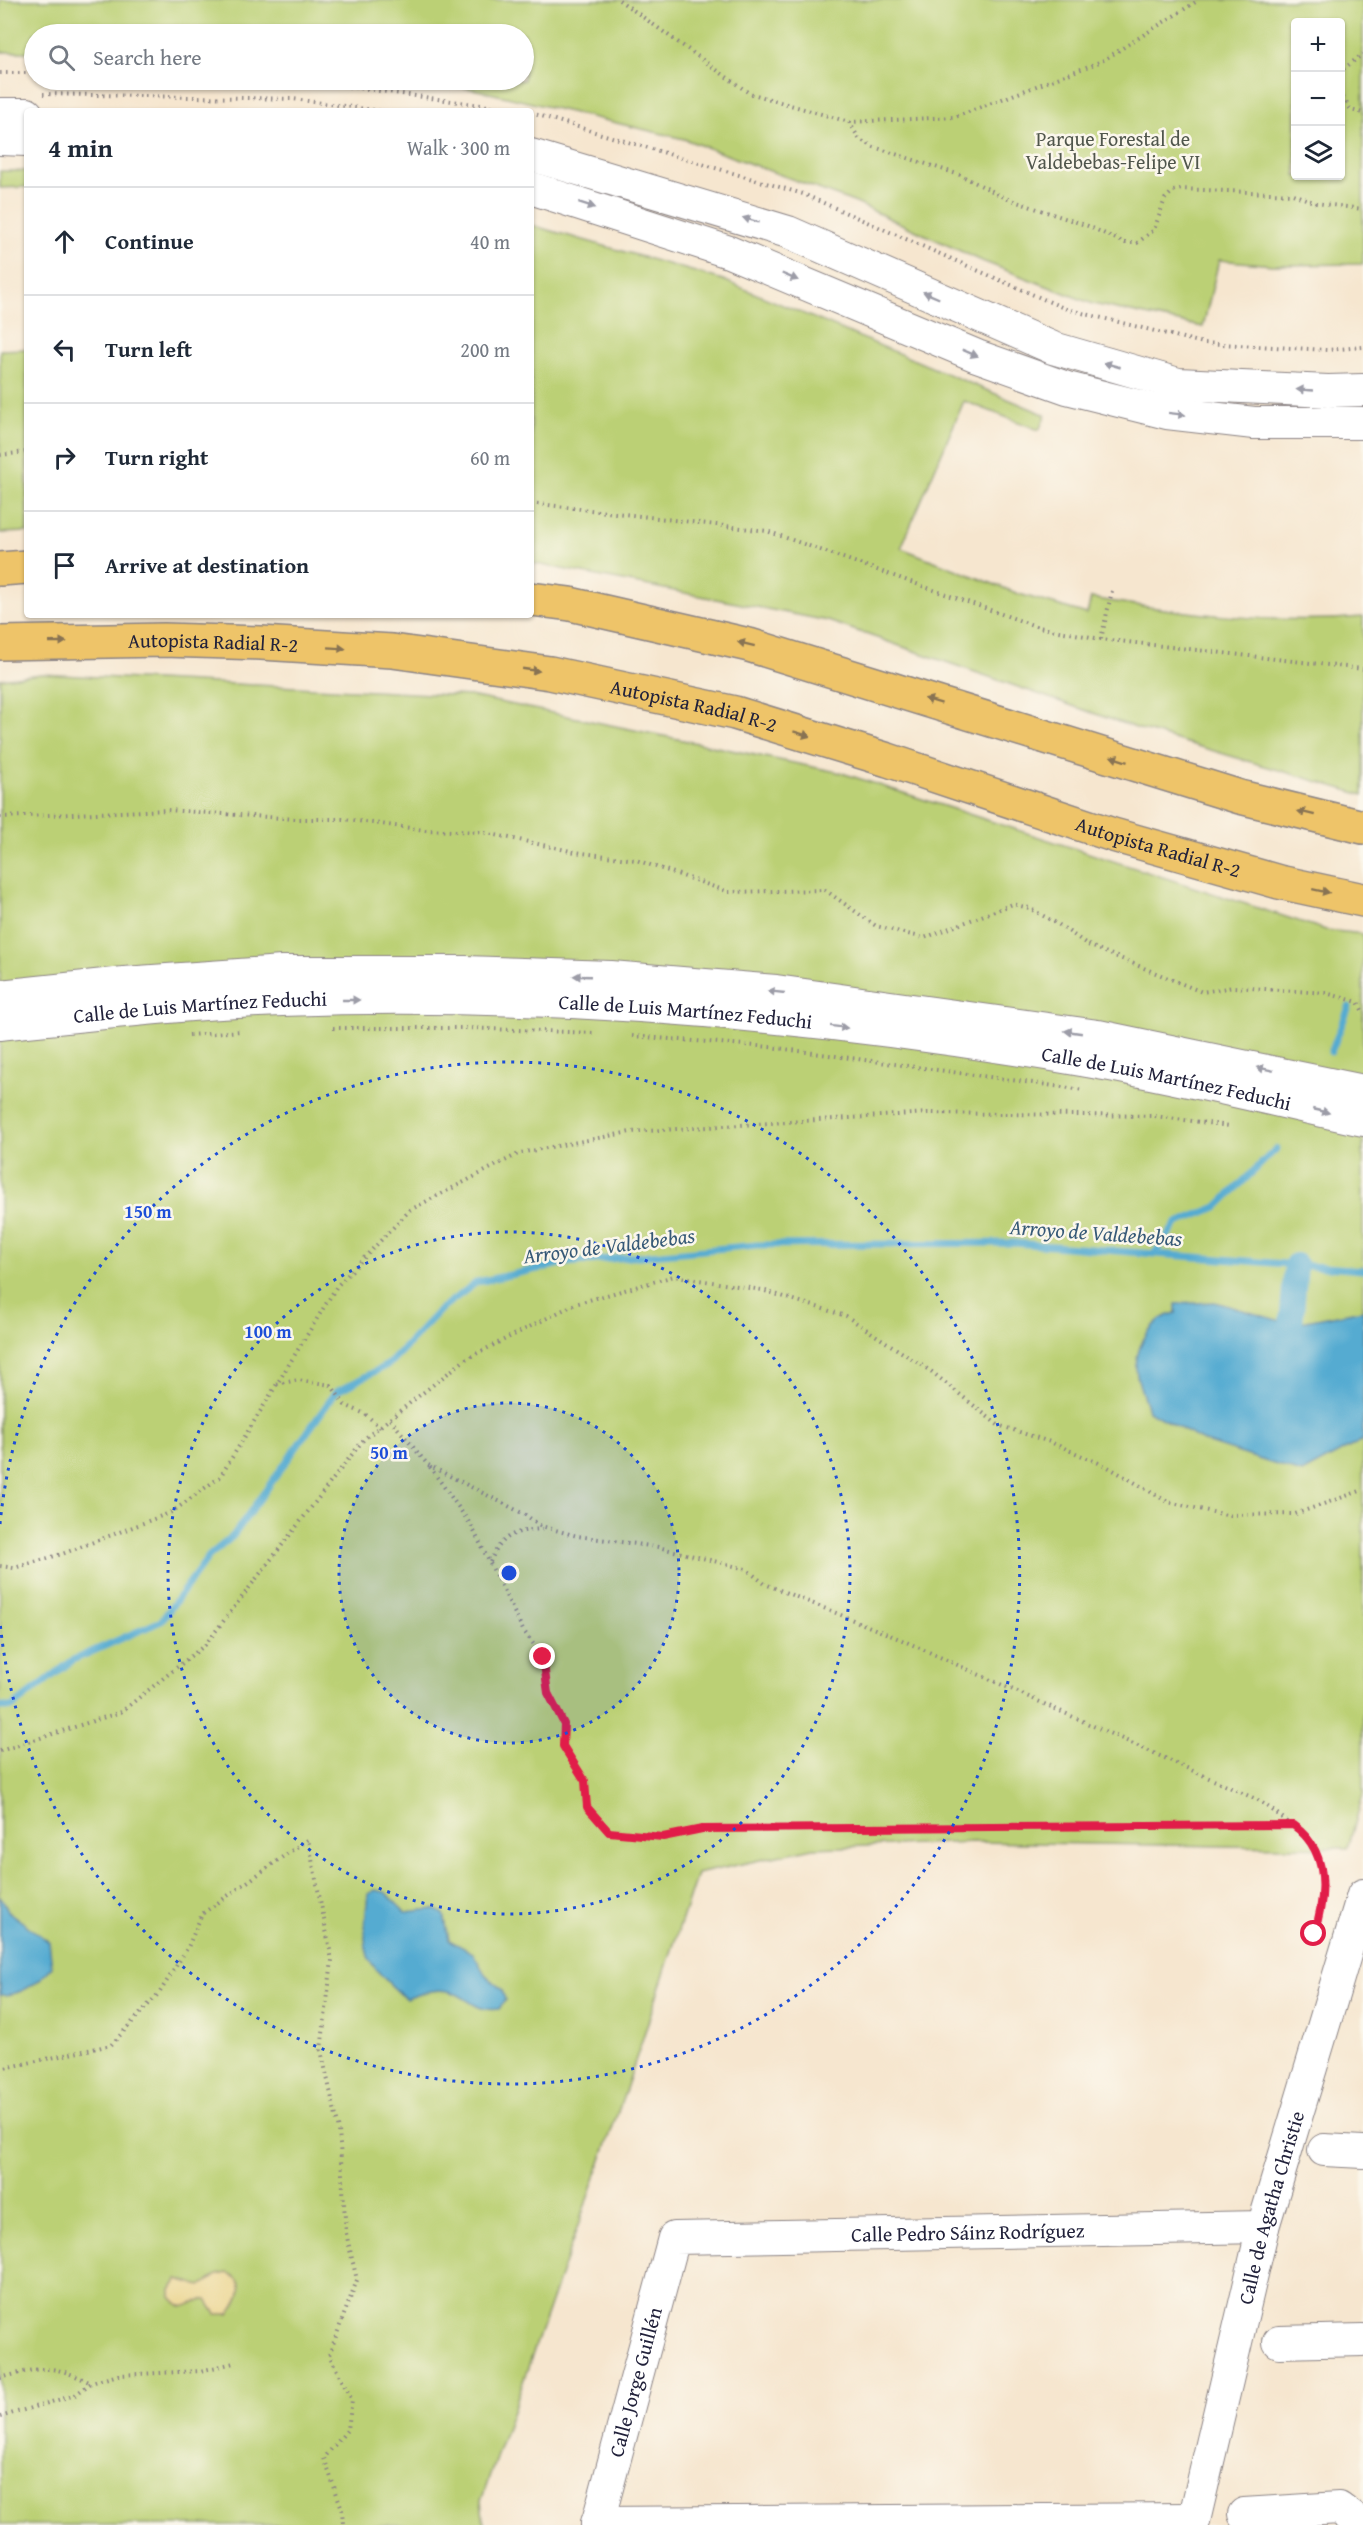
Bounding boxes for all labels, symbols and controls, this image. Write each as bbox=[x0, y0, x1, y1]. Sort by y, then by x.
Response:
map controls bbox=[1291, 18, 1345, 180]
button: + bbox=[1291, 18, 1345, 72]
search box bbox=[24, 24, 534, 90]
icon: search bbox=[45, 41, 78, 74]
text: Search here bbox=[93, 41, 202, 73]
button: − bbox=[1291, 72, 1345, 126]
park label: Parque Forestal de Valdebebas-Felipe VI bbox=[1026, 124, 1200, 176]
button: layers bbox=[1291, 126, 1345, 180]
text: 4 min bbox=[48, 128, 113, 167]
text: Walk · 300 m bbox=[407, 133, 510, 162]
one-way arrow bbox=[578, 201, 596, 210]
one-way arrow bbox=[742, 215, 760, 224]
icon: ahead bbox=[48, 225, 81, 258]
text: Continue bbox=[105, 225, 194, 257]
text: 40 m bbox=[470, 227, 510, 256]
one-way arrow bbox=[782, 272, 800, 282]
one-way arrow bbox=[921, 290, 939, 300]
icon: left bbox=[48, 333, 81, 366]
text: Turn left bbox=[105, 333, 192, 365]
text: 200 m bbox=[460, 335, 510, 364]
one-way arrow bbox=[961, 349, 979, 358]
one-way arrow bbox=[1103, 360, 1121, 369]
one-way arrow bbox=[1295, 385, 1314, 395]
one-way arrow bbox=[1167, 410, 1186, 419]
icon: right bbox=[48, 441, 81, 474]
text: Turn right bbox=[105, 441, 208, 473]
text: 60 m bbox=[470, 443, 510, 472]
icon: arrive bbox=[48, 549, 81, 582]
text: Arrive at destination bbox=[105, 549, 309, 581]
street label: Autopista Radial R-2 bbox=[128, 625, 299, 659]
one-way arrow bbox=[49, 637, 68, 647]
one-way arrow bbox=[737, 639, 755, 649]
one-way arrow bbox=[328, 643, 347, 652]
one-way arrow bbox=[521, 666, 540, 675]
street label: Autopista Radial R-2 bbox=[608, 671, 781, 739]
one-way arrow bbox=[924, 696, 942, 705]
one-way arrow bbox=[793, 730, 811, 739]
one-way arrow bbox=[1110, 754, 1128, 763]
one-way arrow bbox=[1297, 808, 1315, 818]
street label: Autopista Radial R-2 bbox=[1072, 809, 1244, 884]
one-way arrow bbox=[1312, 887, 1331, 896]
one-way arrow bbox=[572, 972, 591, 981]
street label: Calle de Luis Martínez Feduchi bbox=[72, 984, 328, 1030]
street label: Calle de Luis Martínez Feduchi bbox=[558, 987, 814, 1036]
one-way arrow bbox=[767, 987, 786, 997]
one-way arrow bbox=[342, 995, 361, 1005]
one-way arrow bbox=[830, 1022, 849, 1031]
one-way arrow bbox=[1064, 1027, 1083, 1036]
street label: Calle de Luis Martínez Feduchi bbox=[1040, 1039, 1295, 1117]
one-way arrow bbox=[1255, 1064, 1274, 1074]
one-way arrow bbox=[1311, 1106, 1330, 1116]
text: 150 m bbox=[124, 1198, 172, 1225]
water label: Arroyo de Valdebebas bbox=[1008, 1211, 1184, 1254]
water label: Arroyo de Valdebebas bbox=[520, 1220, 697, 1272]
text: 100 m bbox=[244, 1318, 292, 1345]
text: 50 m bbox=[370, 1439, 409, 1466]
centre of rings bbox=[499, 1563, 519, 1583]
route end bbox=[529, 1643, 555, 1669]
route start bbox=[1300, 1920, 1326, 1946]
street label: Calle de Agatha Christie bbox=[1230, 2107, 1311, 2307]
street label: Calle Pedro Sáinz Rodríguez bbox=[851, 2215, 1085, 2249]
street label: Calle Jorge Guillén bbox=[601, 2304, 669, 2460]

